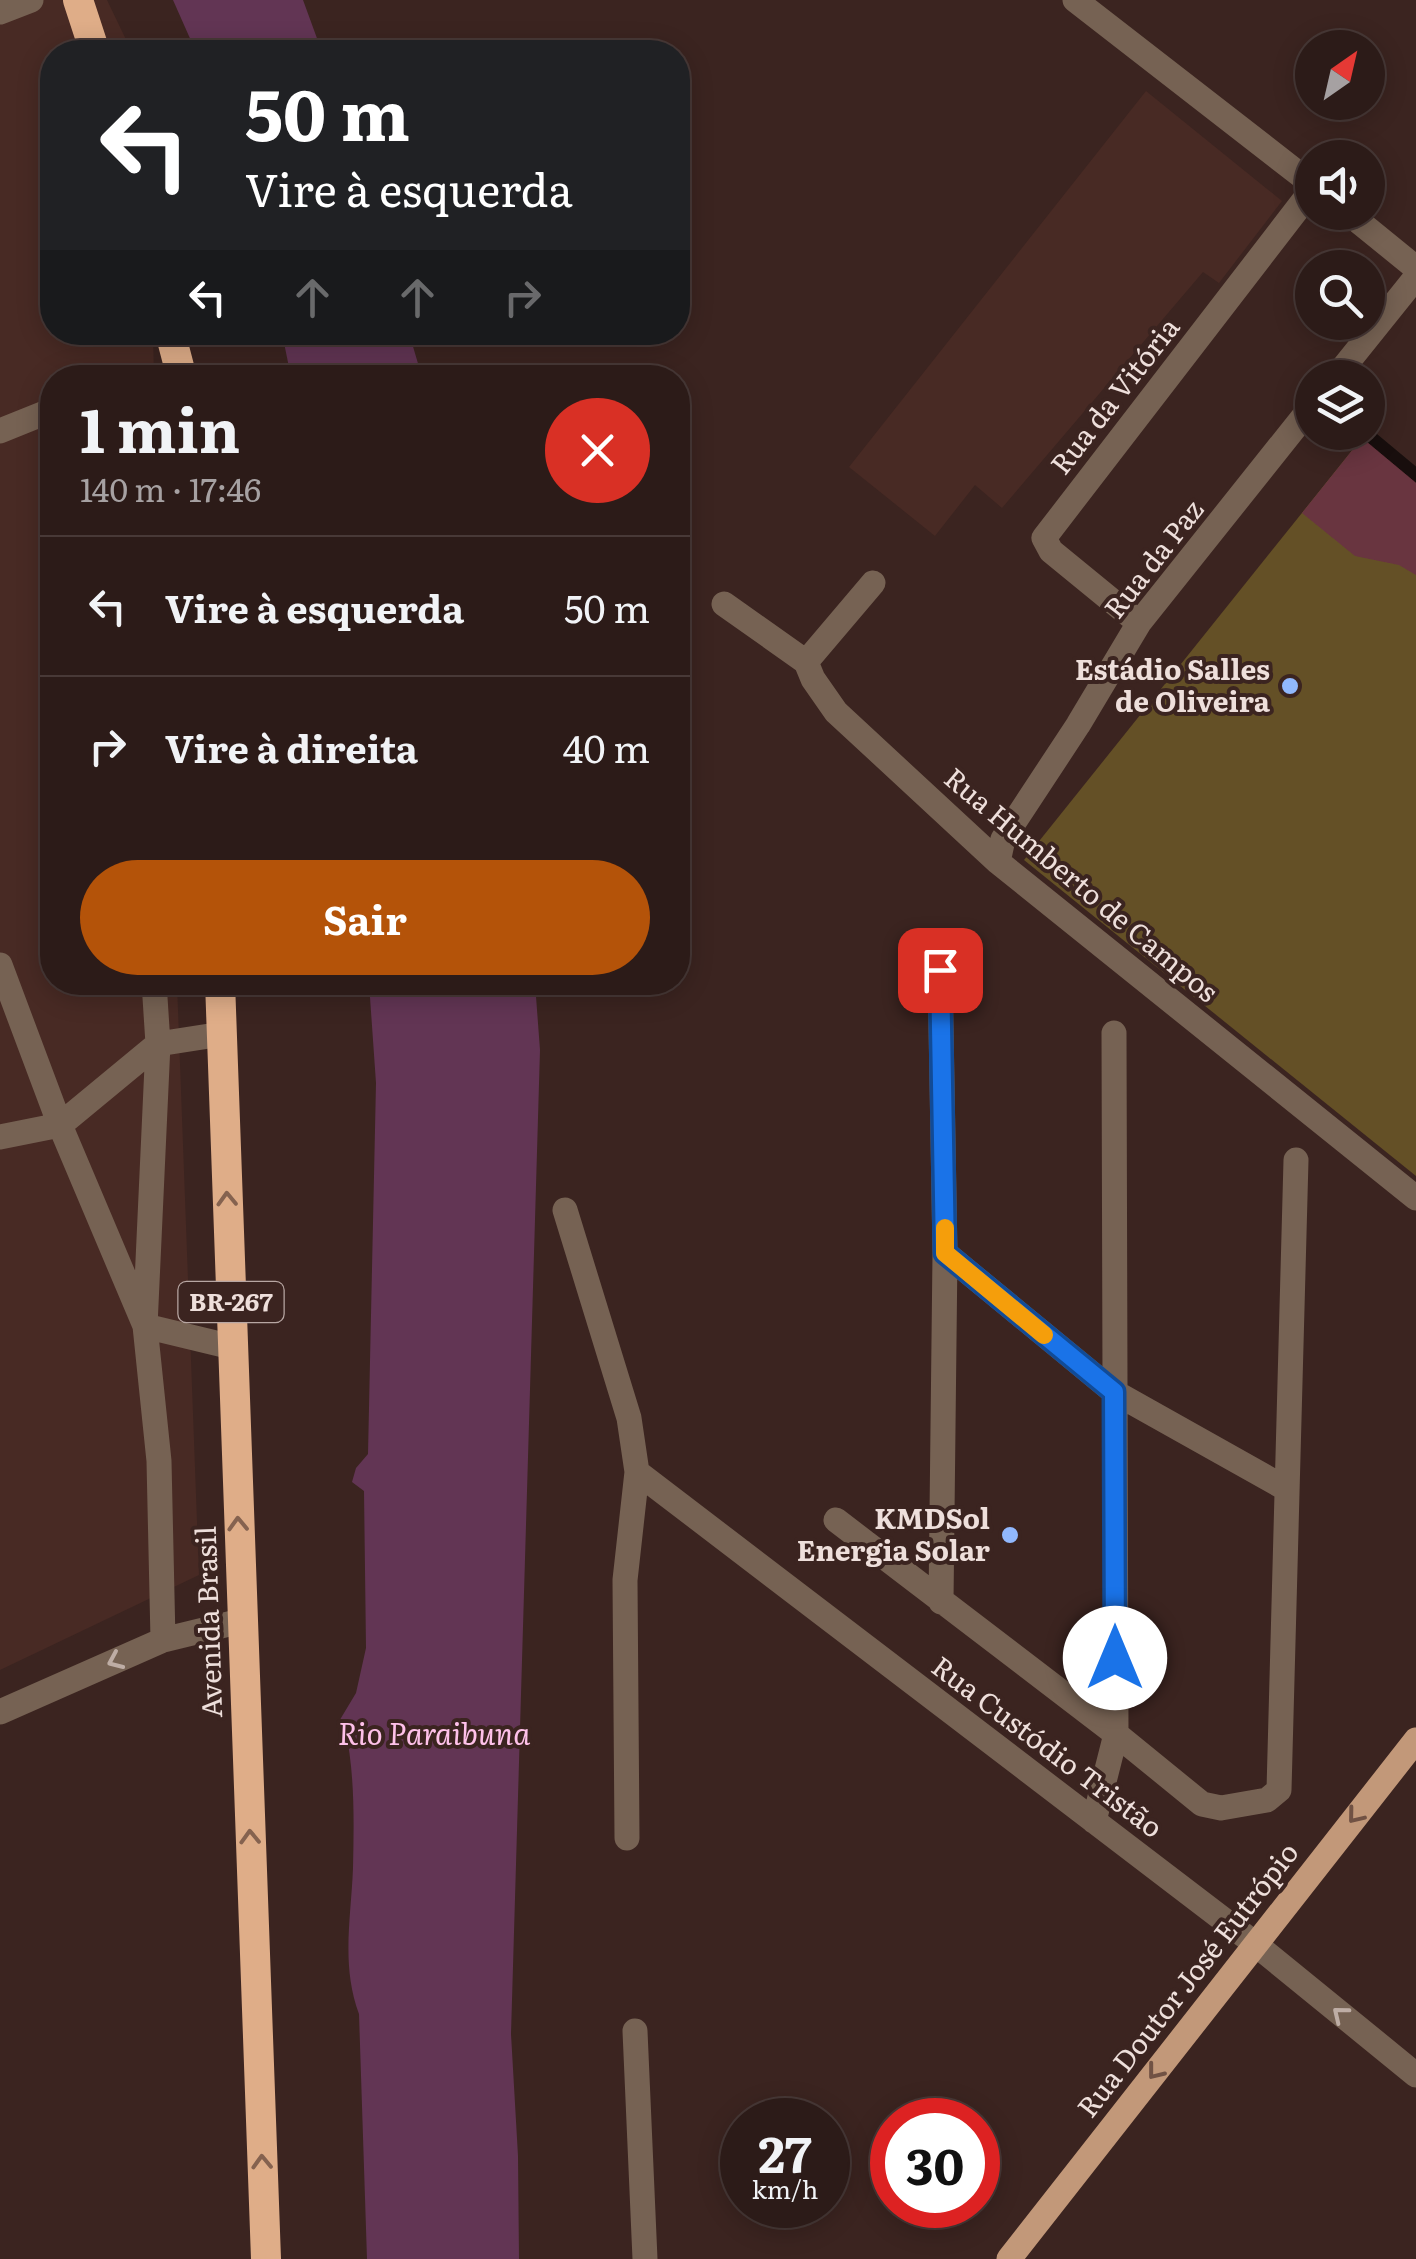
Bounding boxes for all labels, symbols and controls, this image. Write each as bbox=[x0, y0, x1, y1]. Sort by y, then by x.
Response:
north arrow bbox=[1295, 30, 1385, 120]
map controls bbox=[1295, 30, 1385, 450]
text: 50 m bbox=[245, 59, 410, 163]
icon: left bbox=[80, 80, 210, 210]
button: sound bbox=[1295, 140, 1385, 230]
text: Vire à esquerda bbox=[245, 154, 573, 221]
button: search bbox=[1295, 250, 1385, 340]
icon: left bbox=[180, 270, 235, 325]
icon: ahead bbox=[285, 270, 340, 325]
icon: ahead bbox=[390, 270, 445, 325]
icon: right bbox=[495, 270, 550, 325]
street label: Rua da Vitória bbox=[1039, 307, 1188, 482]
button: layers bbox=[1295, 360, 1385, 450]
text: 1 min bbox=[80, 382, 240, 471]
button: close bbox=[545, 398, 650, 503]
text: 140 m · 17:46 bbox=[80, 464, 261, 512]
street label: Rua da Paz bbox=[1093, 489, 1212, 626]
text: Vire à esquerda bbox=[165, 578, 464, 635]
text: 50 m bbox=[564, 578, 650, 635]
icon: left bbox=[80, 579, 135, 634]
place label: Estádio Salles de Oliveira bbox=[1075, 647, 1271, 721]
marker: Estádio Salles de Oliveira bbox=[1279, 675, 1301, 697]
text: Vire à direita bbox=[165, 718, 418, 775]
text: 40 m bbox=[563, 718, 650, 775]
icon: right bbox=[80, 719, 135, 774]
street label: Rua Humberto de Campos bbox=[936, 756, 1228, 1011]
button: Sair bbox=[80, 860, 650, 975]
pin bbox=[898, 928, 983, 1013]
icon: arrive bbox=[913, 943, 968, 998]
one-way arrow bbox=[217, 1190, 238, 1206]
road number: BR-267 bbox=[178, 1282, 284, 1322]
place label: KMDSol Energia Solar bbox=[797, 1496, 990, 1570]
one-way arrow bbox=[227, 1515, 248, 1531]
marker: KMDSol Energia Solar bbox=[999, 1524, 1021, 1546]
street label: Avenida Brasil bbox=[183, 1526, 231, 1719]
position arrow bbox=[1063, 1606, 1167, 1710]
street label: Rua Custódio Tristão bbox=[924, 1644, 1173, 1846]
one-way arrow bbox=[107, 1649, 125, 1669]
water label: Rio Paraibuna bbox=[338, 1710, 530, 1754]
one-way arrow bbox=[1349, 1805, 1367, 1823]
one-way arrow bbox=[239, 1828, 260, 1844]
street label: Rua Doutor José Eutrópio bbox=[1066, 1832, 1307, 2125]
one-way arrow bbox=[1334, 2008, 1352, 2026]
one-way arrow bbox=[1149, 2060, 1166, 2078]
speed limit sign: 30 bbox=[870, 2098, 1000, 2228]
text: 27 bbox=[758, 2114, 812, 2188]
one-way arrow bbox=[252, 2153, 273, 2169]
text: km/h bbox=[752, 2170, 818, 2207]

